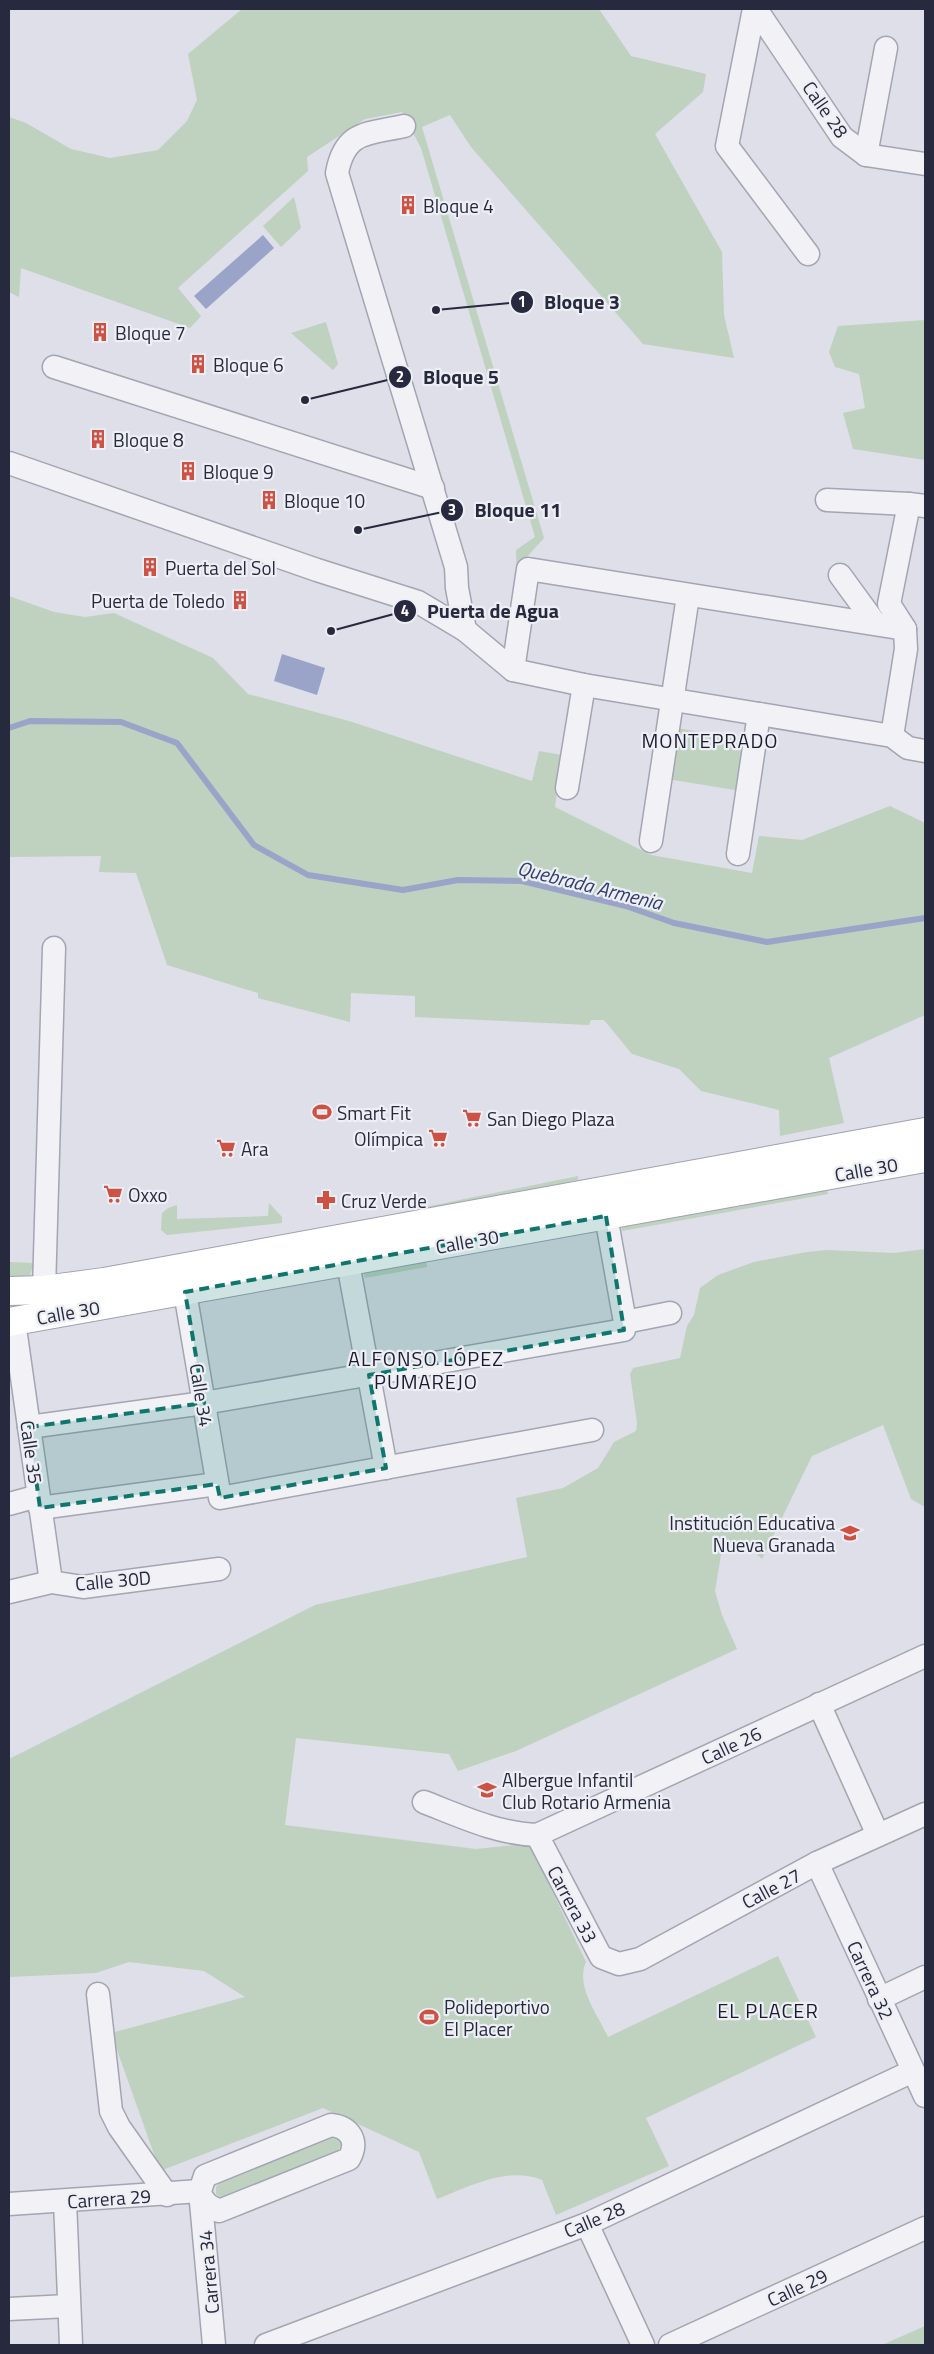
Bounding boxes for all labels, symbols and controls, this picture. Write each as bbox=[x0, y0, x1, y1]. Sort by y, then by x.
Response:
street label: Calle 28 bbox=[796, 75, 856, 144]
place label: Bloque 4 bbox=[423, 191, 494, 220]
building icon: Bloque 4 bbox=[397, 194, 419, 216]
callout: Bloque 3 bbox=[509, 285, 630, 320]
text: Bloque 3 bbox=[544, 286, 620, 317]
text: 1 bbox=[518, 290, 526, 313]
place label: Bloque 7 bbox=[115, 318, 186, 347]
building icon: Bloque 7 bbox=[89, 321, 111, 343]
place label: Bloque 6 bbox=[213, 350, 284, 379]
building icon: Bloque 6 bbox=[187, 353, 209, 375]
callout: Bloque 5 bbox=[388, 359, 509, 394]
text: Bloque 5 bbox=[423, 361, 499, 392]
text: 2 bbox=[396, 365, 404, 388]
place label: Bloque 8 bbox=[113, 425, 184, 454]
building icon: Bloque 8 bbox=[87, 428, 109, 450]
place label: Bloque 9 bbox=[203, 457, 274, 486]
building icon: Bloque 9 bbox=[177, 460, 199, 482]
place label: Bloque 10 bbox=[284, 486, 365, 515]
building icon: Bloque 10 bbox=[258, 489, 280, 511]
callout: Bloque 11 bbox=[440, 493, 572, 528]
text: Bloque 11 bbox=[474, 494, 562, 525]
text: 3 bbox=[448, 498, 456, 521]
place label: Puerta del Sol bbox=[165, 553, 276, 582]
building icon: Puerta del Sol bbox=[139, 556, 161, 578]
place label: Puerta de Toledo bbox=[91, 586, 225, 615]
building icon: Puerta de Toledo bbox=[229, 589, 251, 611]
callout: Puerta de Agua bbox=[392, 594, 569, 629]
text: Puerta de Agua bbox=[427, 595, 559, 626]
text: 4 bbox=[401, 599, 409, 622]
district label: MONTEPRADO bbox=[641, 725, 779, 756]
water label: Quebrada Armenia bbox=[514, 852, 667, 918]
place label: Smart Fit bbox=[337, 1098, 411, 1127]
sports icon: Smart Fit bbox=[311, 1101, 333, 1123]
place label: San Diego Plaza bbox=[487, 1104, 615, 1133]
supermarket icon: San Diego Plaza bbox=[461, 1107, 483, 1129]
place label: Olímpica bbox=[354, 1124, 423, 1153]
supermarket icon: Olímpica bbox=[427, 1127, 449, 1149]
place label: Ara bbox=[241, 1134, 269, 1163]
supermarket icon: Ara bbox=[215, 1137, 237, 1159]
street label: Calle 30 bbox=[832, 1149, 900, 1189]
place label: Oxxo bbox=[128, 1180, 168, 1209]
supermarket icon: Oxxo bbox=[102, 1183, 124, 1205]
place label: Cruz Verde bbox=[341, 1186, 427, 1215]
pharmacy icon: Cruz Verde bbox=[315, 1189, 337, 1211]
street label: Calle 30 bbox=[433, 1221, 501, 1261]
street label: Calle 30 bbox=[34, 1292, 102, 1332]
district label: ALFONSO LÓPEZ PUMAREJO bbox=[348, 1343, 504, 1397]
street label: Calle 34 bbox=[183, 1361, 221, 1429]
street label: Calle 35 bbox=[13, 1418, 51, 1486]
place label: Institución Educativa Nueva Granada bbox=[669, 1508, 835, 1559]
school or university icon: Institución Educativa Nueva Granada bbox=[839, 1522, 861, 1544]
street label: Calle 30D bbox=[74, 1562, 152, 1598]
street label: Calle 26 bbox=[696, 1718, 766, 1772]
place label: Albergue Infantil Club Rotario Armenia bbox=[502, 1765, 671, 1816]
school or university icon: Albergue Infantil Club Rotario Armenia bbox=[476, 1779, 498, 1801]
street label: Carrera 33 bbox=[540, 1860, 606, 1948]
street label: Calle 27 bbox=[736, 1860, 806, 1916]
street label: Carrera 32 bbox=[840, 1936, 902, 2024]
place label: Polideportivo El Placer bbox=[444, 1992, 550, 2043]
district label: EL PLACER bbox=[717, 1995, 819, 2026]
sports icon: Polideportivo El Placer bbox=[418, 2006, 440, 2028]
street label: Carrera 29 bbox=[66, 2181, 152, 2215]
street label: Calle 28 bbox=[559, 2193, 629, 2245]
street label: Carrera 34 bbox=[190, 2229, 226, 2315]
street label: Calle 29 bbox=[762, 2260, 832, 2314]

